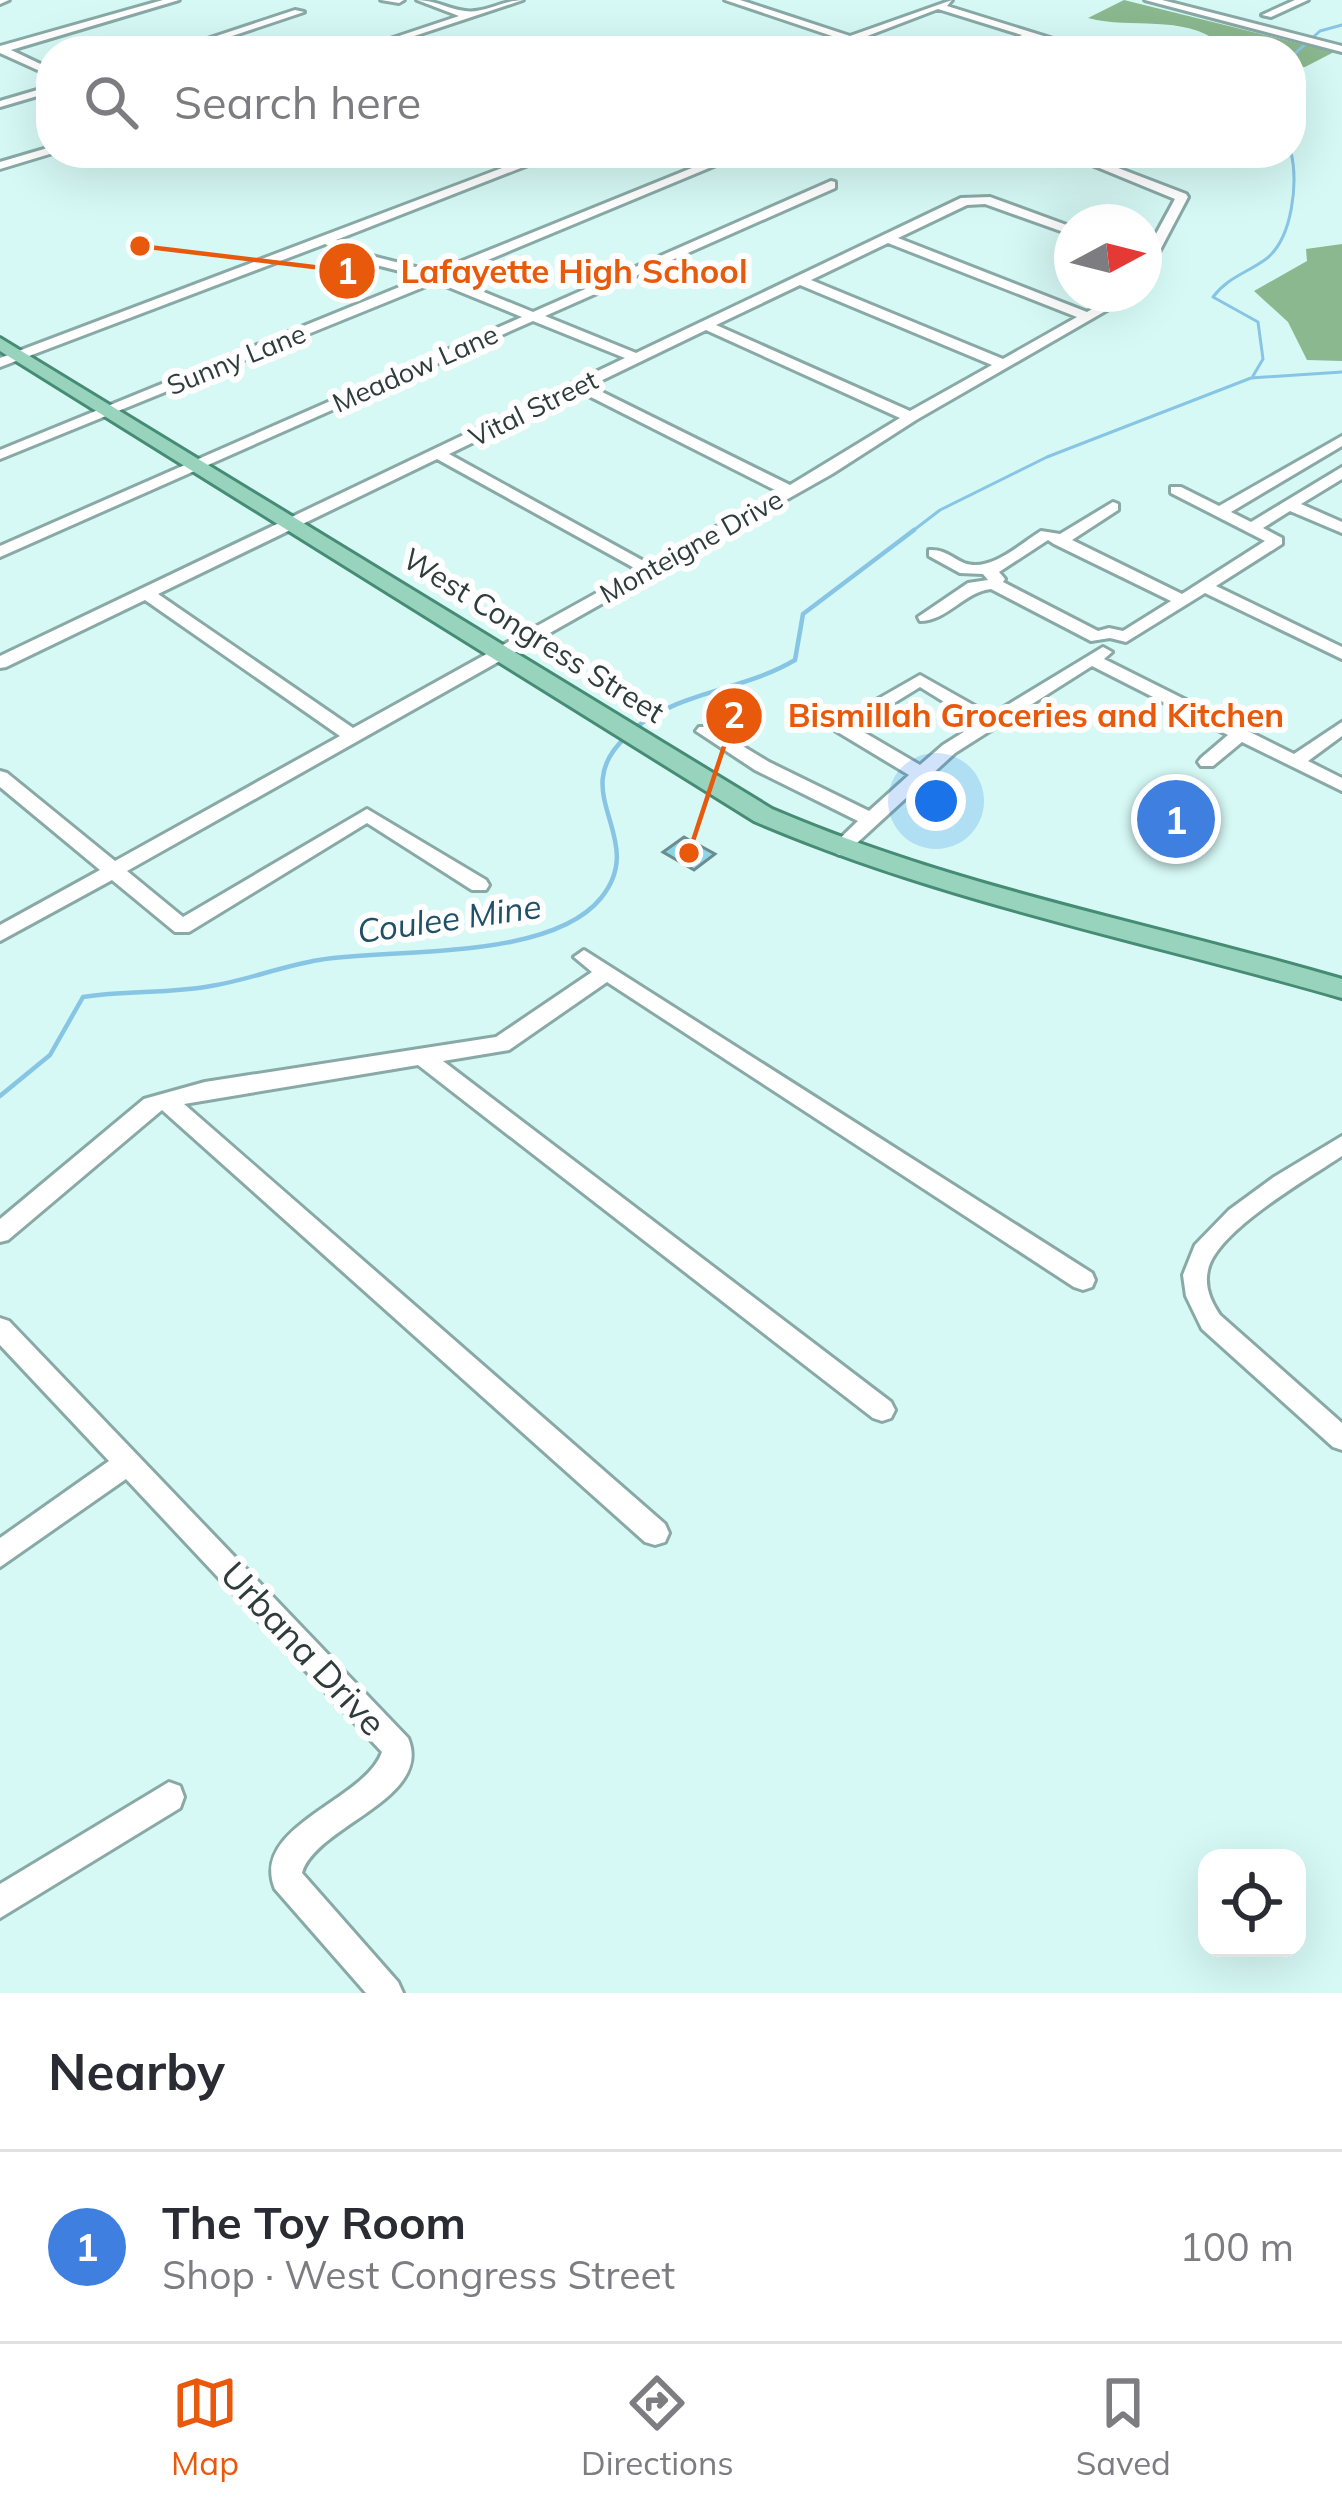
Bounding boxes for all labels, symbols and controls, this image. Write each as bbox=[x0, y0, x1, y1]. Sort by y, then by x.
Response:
search box bbox=[36, 36, 1306, 168]
icon: search bbox=[78, 69, 144, 135]
text: Search here bbox=[174, 74, 421, 130]
north arrow bbox=[1054, 204, 1162, 312]
callout: Lafayette High School bbox=[317, 237, 772, 306]
text: 1 bbox=[336, 248, 358, 293]
text: Lafayette High School bbox=[401, 250, 748, 291]
street label: Sunny Lane bbox=[162, 316, 310, 402]
street label: Meadow Lane bbox=[327, 316, 503, 420]
street label: Vital Street bbox=[463, 362, 603, 454]
street label: Monteigne Drive bbox=[594, 482, 788, 610]
street label: West Congress Street bbox=[396, 539, 672, 731]
callout: Bismillah Groceries and Kitchen bbox=[704, 681, 1309, 750]
text: 2 bbox=[723, 692, 745, 737]
text: Bismillah Groceries and Kitchen bbox=[788, 694, 1284, 735]
your location bbox=[906, 771, 966, 831]
pin: 1 bbox=[1137, 774, 1215, 864]
water label: Coulee Mine bbox=[354, 885, 544, 951]
street label: Urbana Drive bbox=[212, 1552, 396, 1744]
map controls bbox=[1198, 1849, 1306, 1957]
button: locate bbox=[1198, 1849, 1306, 1957]
text: Nearby bbox=[48, 2039, 225, 2103]
text: The Toy Room bbox=[162, 2194, 466, 2250]
text: 1 bbox=[75, 2222, 99, 2271]
text: 100 m bbox=[1179, 2222, 1294, 2271]
text: Shop · West Congress Street bbox=[162, 2250, 675, 2299]
tab: Map bbox=[171, 2370, 239, 2483]
tab: Directions bbox=[581, 2370, 734, 2483]
tab: Saved bbox=[1076, 2370, 1171, 2483]

